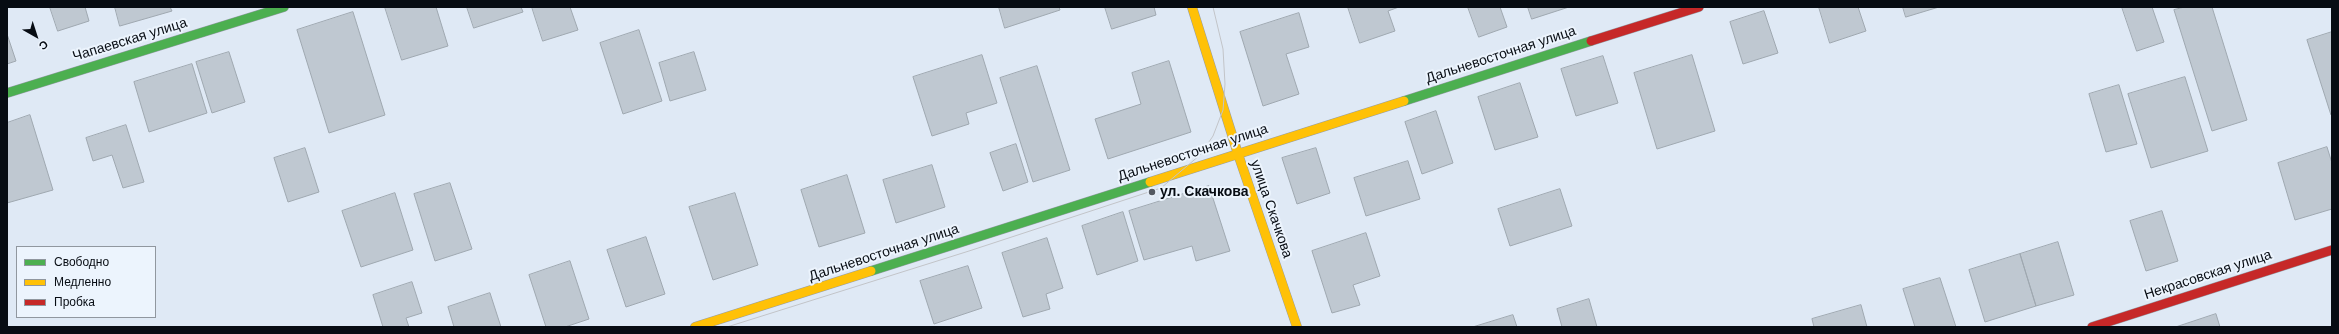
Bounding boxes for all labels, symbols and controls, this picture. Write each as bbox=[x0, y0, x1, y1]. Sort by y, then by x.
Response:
street label: Чапаевская улица bbox=[71, 15, 189, 65]
north arrow bbox=[16, 16, 56, 56]
street label: Дальневосточная улица bbox=[1424, 23, 1578, 87]
text: С bbox=[37, 38, 50, 52]
street label: Дальневосточная улица bbox=[1116, 121, 1270, 185]
street label: улица Скачкова bbox=[1246, 158, 1296, 260]
place label: ул. Скачкова bbox=[1160, 184, 1249, 200]
marker: ул. Скачкова bbox=[1147, 187, 1157, 197]
street label: Дальневосточная улица bbox=[807, 221, 961, 285]
legend bbox=[16, 246, 156, 318]
street label: Некрасовская улица bbox=[2142, 246, 2274, 304]
text: Свободно bbox=[54, 255, 109, 269]
text: Медленно bbox=[54, 275, 111, 289]
text: Пробка bbox=[54, 295, 95, 309]

